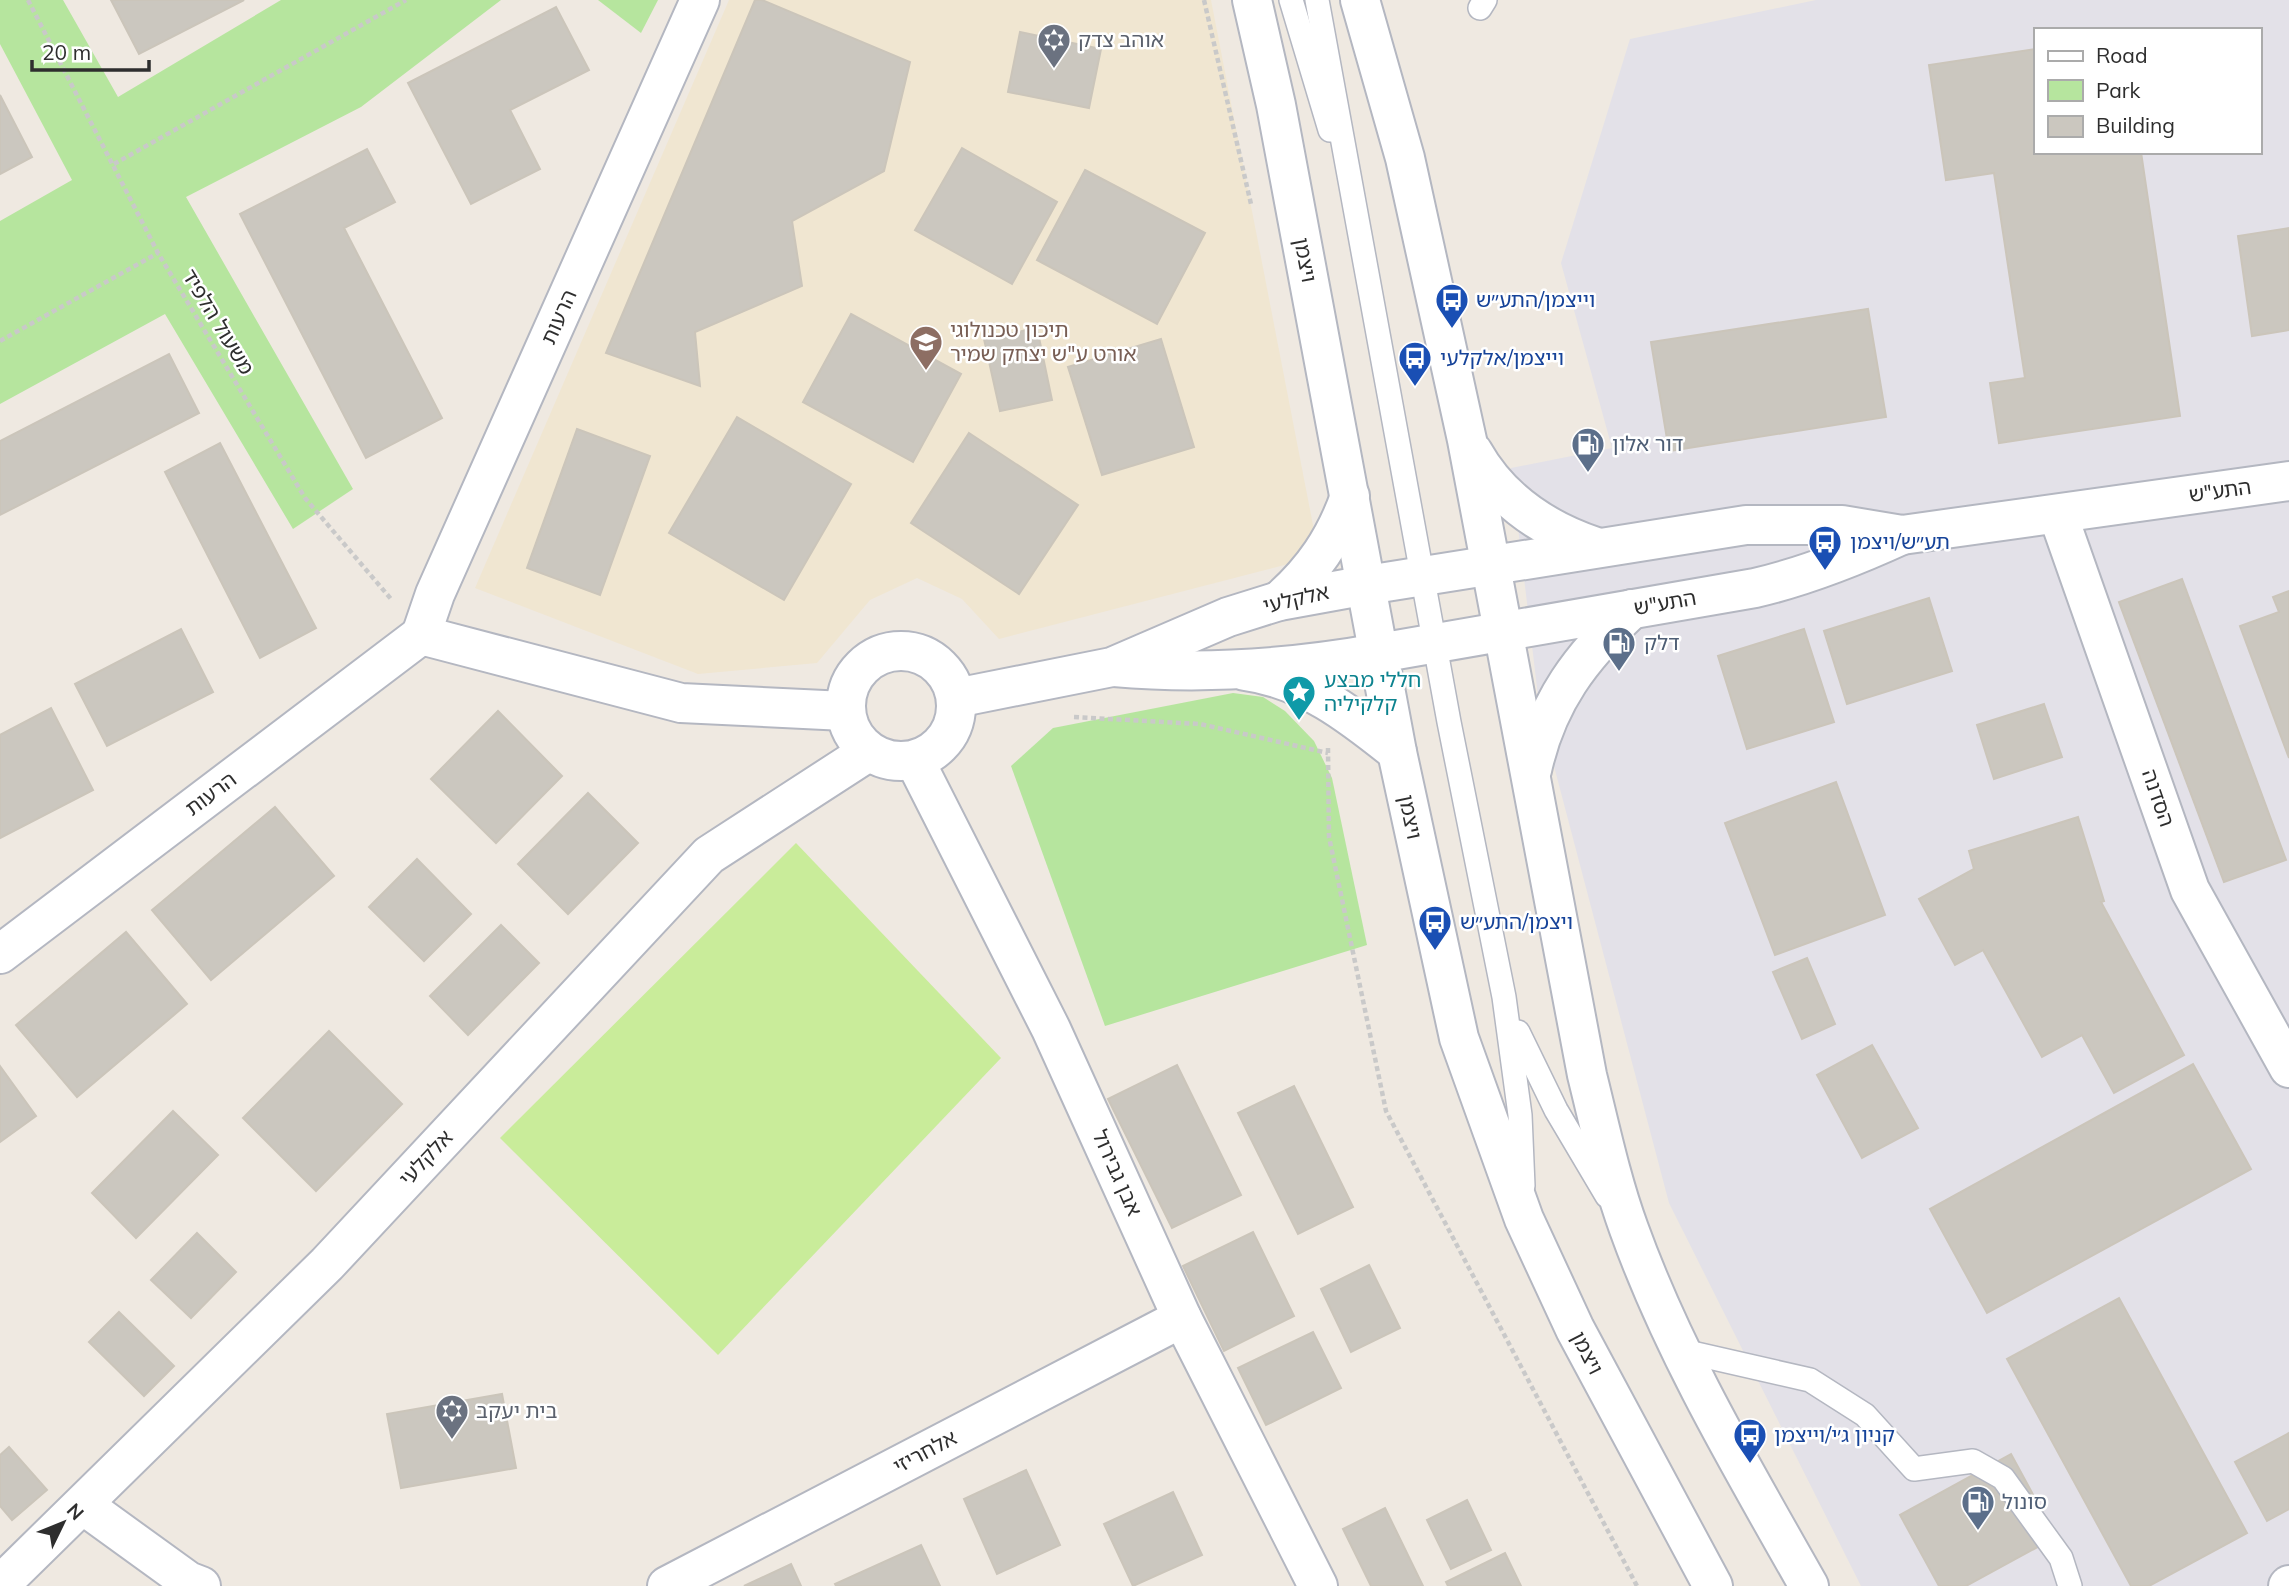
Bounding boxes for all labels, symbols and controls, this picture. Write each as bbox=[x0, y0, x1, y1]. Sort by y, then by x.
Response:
synagogue icon: אוהב צדק bbox=[1035, 21, 1073, 70]
place label: אוהב צדק bbox=[1078, 26, 1164, 52]
scale bar bbox=[32, 28, 149, 72]
legend bbox=[2034, 28, 2261, 154]
text: 20 m bbox=[42, 39, 91, 65]
text: Road bbox=[2096, 42, 2147, 68]
text: Park bbox=[2096, 77, 2140, 103]
text: Building bbox=[2096, 112, 2175, 138]
street label: ויצמן bbox=[1289, 235, 1323, 284]
street label: משעול הלפיד bbox=[177, 264, 261, 379]
bus stop icon: וייצמן/התע״ש bbox=[1433, 281, 1471, 330]
street label: הרעות bbox=[535, 285, 582, 348]
place label: וייצמן/התע״ש bbox=[1476, 286, 1595, 312]
place label: תיכון טכנולוגי אורט ע"ש יצחק שמיר bbox=[950, 316, 1137, 366]
school or university icon: תיכון טכנולוגי אורט ע"ש יצחק שמיר bbox=[907, 323, 945, 372]
bus stop icon: וייצמן/אלקלעי bbox=[1396, 339, 1434, 388]
place label: וייצמן/אלקלעי bbox=[1440, 344, 1564, 370]
fuel station icon: דור אלון bbox=[1569, 425, 1607, 474]
place label: דור אלון bbox=[1612, 430, 1683, 456]
street label: התע"ש bbox=[2187, 473, 2253, 507]
bus stop icon: תע״ש/ויצמן bbox=[1806, 523, 1844, 572]
place label: תע״ש/ויצמן bbox=[1850, 528, 1950, 554]
street label: אלקלעי bbox=[1260, 578, 1331, 618]
street label: התע"ש bbox=[1632, 584, 1698, 620]
fuel station icon: דלק bbox=[1600, 624, 1638, 673]
place label: דלק bbox=[1644, 629, 1680, 655]
place label: חללי מבצע קלקיליה bbox=[1324, 666, 1422, 716]
place icon: חללי מבצע קלקיליה bbox=[1280, 673, 1318, 722]
street label: הסדנה bbox=[2137, 765, 2181, 830]
street label: הרעות bbox=[180, 766, 241, 821]
street label: ויצמן bbox=[1394, 792, 1428, 841]
bus stop icon: ויצמן/התע״ש bbox=[1416, 903, 1454, 952]
place label: ויצמן/התע״ש bbox=[1460, 908, 1573, 934]
street label: אלקלעי bbox=[393, 1124, 458, 1191]
street label: אבן גבירול bbox=[1087, 1125, 1148, 1220]
street label: ויצמן bbox=[1566, 1327, 1610, 1378]
synagogue icon: בית יעקב bbox=[433, 1392, 471, 1441]
place label: בית יעקב bbox=[476, 1397, 557, 1423]
bus stop icon: קניון ג׳י/וייצמן bbox=[1731, 1416, 1769, 1465]
place label: קניון ג׳י/וייצמן bbox=[1774, 1421, 1895, 1447]
street label: אלחריזי bbox=[888, 1424, 961, 1479]
fuel station icon: סונול bbox=[1959, 1483, 1997, 1532]
north arrow bbox=[28, 1488, 98, 1558]
place label: סונול bbox=[2002, 1488, 2047, 1514]
text: N bbox=[62, 1498, 89, 1525]

